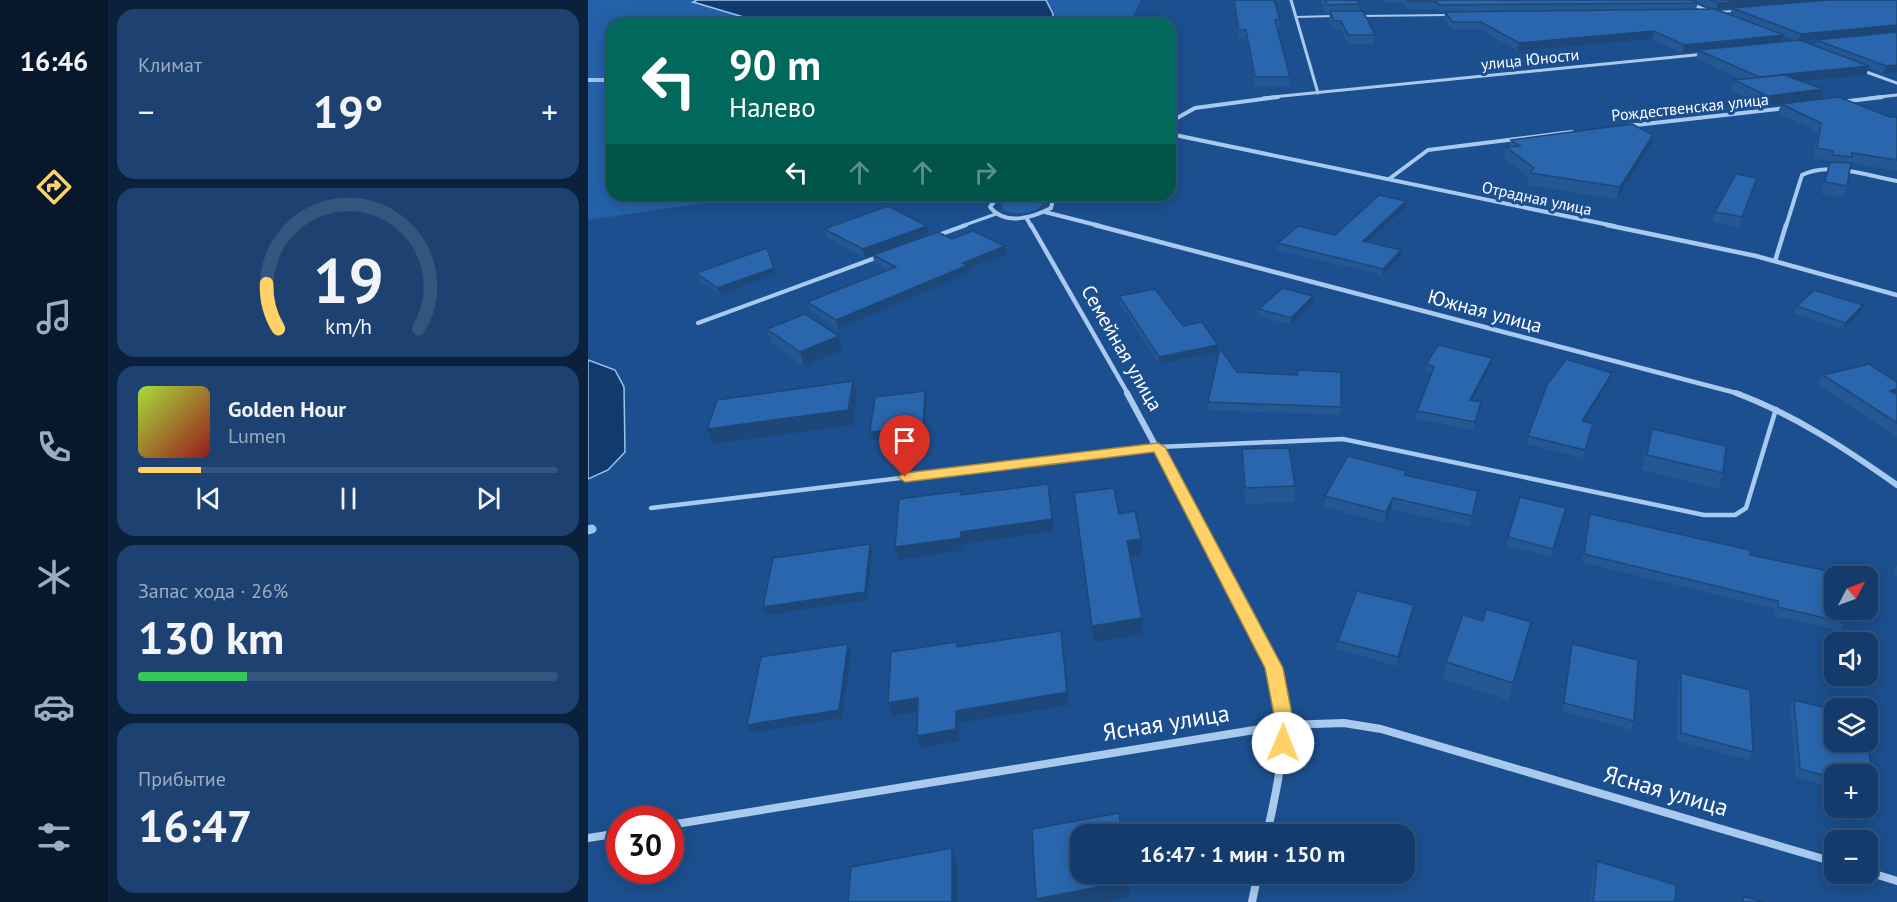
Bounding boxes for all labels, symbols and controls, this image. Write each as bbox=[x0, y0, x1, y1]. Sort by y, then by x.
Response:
text: 90 m bbox=[729, 37, 821, 92]
icon: left bbox=[630, 42, 708, 120]
text: 16:46 bbox=[20, 44, 88, 78]
street label: улица Юности bbox=[1480, 44, 1580, 74]
text: Климат bbox=[138, 52, 202, 78]
text: 19° bbox=[313, 82, 383, 140]
street label: Рождественская улица bbox=[1610, 89, 1770, 125]
text: − bbox=[138, 90, 155, 133]
text: + bbox=[541, 90, 558, 133]
text: Налево bbox=[729, 90, 816, 124]
icon: left bbox=[780, 156, 813, 189]
icon: ahead bbox=[843, 156, 876, 189]
icon: ahead bbox=[906, 156, 939, 189]
icon: right bbox=[969, 156, 1002, 189]
icon: directions bbox=[33, 166, 75, 208]
street label: Отрадная улица bbox=[1480, 177, 1594, 219]
text: 19 bbox=[313, 240, 383, 321]
street label: Семейная улица bbox=[1075, 280, 1169, 416]
street label: Южная улица bbox=[1425, 283, 1545, 339]
icon: music bbox=[33, 296, 75, 338]
text: km/h bbox=[324, 313, 371, 341]
text: Golden Hour bbox=[228, 395, 346, 423]
pin bbox=[879, 415, 930, 477]
text: Lumen bbox=[228, 423, 286, 449]
icon: arrive bbox=[888, 424, 921, 457]
icon: phone bbox=[33, 426, 75, 468]
icon: previous bbox=[192, 482, 225, 515]
icon: pause bbox=[332, 482, 365, 515]
icon: next bbox=[472, 482, 505, 515]
icon: climate bbox=[33, 556, 75, 598]
north arrow bbox=[1824, 566, 1878, 620]
map controls bbox=[1824, 566, 1878, 884]
text: Запас хода · 26% bbox=[138, 578, 288, 604]
text: 130 km bbox=[138, 608, 284, 666]
button: sound bbox=[1824, 632, 1878, 686]
icon: car bbox=[33, 686, 75, 728]
street label: Ясная улица bbox=[1100, 697, 1232, 748]
button: layers bbox=[1824, 698, 1878, 752]
position arrow bbox=[1251, 711, 1315, 775]
street label: Ясная улица bbox=[1600, 758, 1732, 823]
button: + bbox=[1824, 764, 1878, 818]
text: Прибытие bbox=[138, 766, 226, 792]
text: 16:47 bbox=[138, 796, 252, 854]
speed limit sign: 30 bbox=[606, 806, 684, 884]
icon: filters bbox=[33, 816, 75, 858]
button: − bbox=[1824, 830, 1878, 884]
text: 16:47 · 1 мин · 150 m bbox=[1140, 840, 1345, 868]

